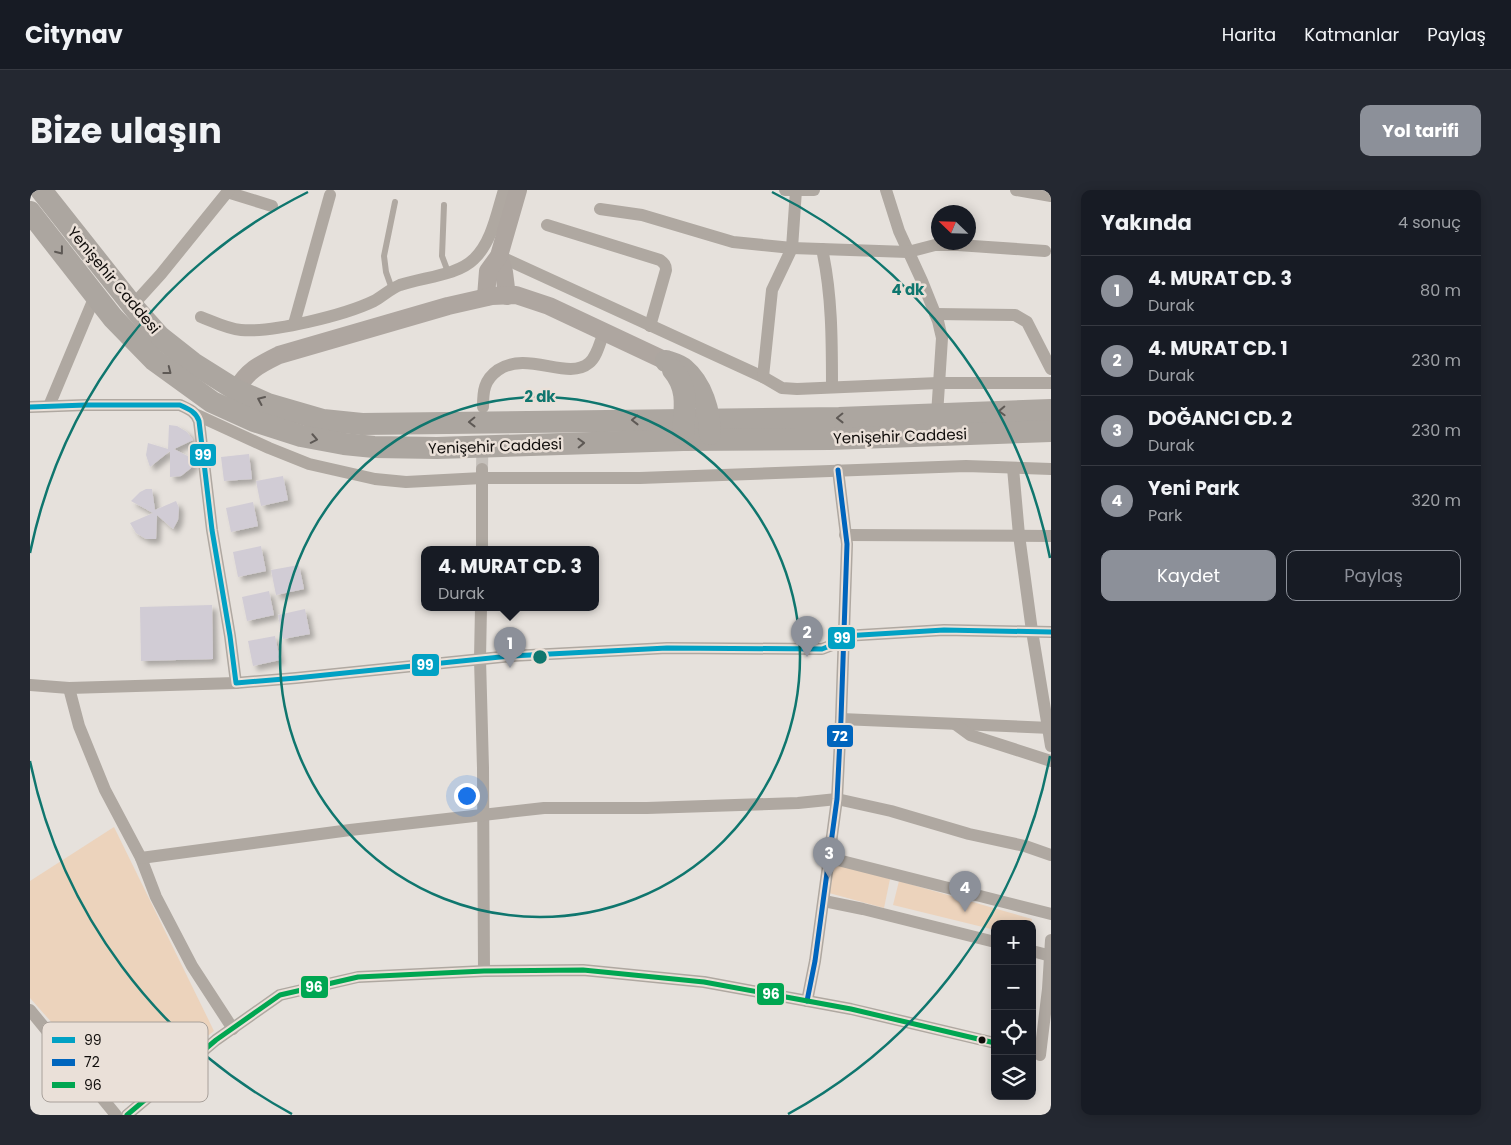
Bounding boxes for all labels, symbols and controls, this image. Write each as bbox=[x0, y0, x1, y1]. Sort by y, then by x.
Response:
text: Citynav bbox=[25, 18, 123, 51]
text: Harita bbox=[1222, 22, 1276, 47]
text: Katmanlar bbox=[1304, 22, 1399, 47]
text: Paylaş bbox=[1427, 22, 1486, 47]
button: Yol tarifi bbox=[1360, 105, 1481, 156]
text: Bize ulaşın bbox=[30, 106, 222, 155]
north arrow bbox=[931, 205, 976, 250]
text: Yakında bbox=[1101, 208, 1192, 237]
text: 4 sonuç bbox=[1398, 211, 1461, 234]
street label: Yenişehir Caddesi bbox=[63, 222, 165, 338]
one-way arrow bbox=[54, 245, 63, 255]
text: 4. MURAT CD. 3 bbox=[1148, 265, 1292, 292]
text: 4 dk bbox=[892, 279, 925, 300]
text: 1 bbox=[1114, 279, 1120, 302]
text: 80 m bbox=[1420, 279, 1461, 302]
text: Durak bbox=[1148, 294, 1195, 317]
text: 4. MURAT CD. 1 bbox=[1148, 335, 1288, 362]
text: 2 bbox=[1112, 349, 1122, 372]
text: 230 m bbox=[1412, 349, 1461, 372]
text: Durak bbox=[1148, 364, 1195, 387]
one-way arrow bbox=[163, 365, 172, 374]
text: 2 dk bbox=[524, 386, 556, 407]
one-way arrow bbox=[257, 396, 266, 407]
text: DOĞANCI CD. 2 bbox=[1148, 405, 1292, 432]
one-way arrow bbox=[998, 406, 1006, 417]
one-way arrow bbox=[836, 412, 844, 423]
one-way arrow bbox=[630, 415, 638, 425]
one-way arrow bbox=[468, 417, 476, 428]
text: 3 bbox=[1112, 419, 1122, 442]
text: 230 m bbox=[1412, 419, 1461, 442]
street label: Yenişehir Caddesi bbox=[833, 423, 967, 449]
one-way arrow bbox=[310, 433, 319, 443]
street label: Yenişehir Caddesi bbox=[428, 433, 562, 459]
text: Durak bbox=[1148, 434, 1195, 457]
one-way arrow bbox=[577, 438, 585, 449]
line badge: 99 bbox=[189, 443, 217, 467]
text: 99 bbox=[194, 445, 212, 465]
text: Yeni Park bbox=[1148, 475, 1240, 502]
text: 4 bbox=[1112, 489, 1122, 512]
text: 320 m bbox=[1412, 489, 1461, 512]
text: Park bbox=[1148, 504, 1182, 527]
popup bbox=[421, 546, 599, 611]
button: Kaydet bbox=[1101, 550, 1276, 601]
button: Paylaş bbox=[1286, 550, 1461, 601]
text: 4. MURAT CD. 3 bbox=[438, 553, 582, 580]
text: Durak bbox=[438, 582, 485, 605]
pin: 2 bbox=[791, 616, 823, 657]
line badge: 99 bbox=[827, 626, 856, 650]
pin: 1 bbox=[494, 627, 526, 668]
text: 99 bbox=[833, 628, 851, 648]
centre of rings bbox=[531, 648, 549, 666]
line badge: 99 bbox=[411, 653, 440, 677]
text: 99 bbox=[416, 655, 434, 675]
line badge: 72 bbox=[826, 724, 854, 748]
text: 72 bbox=[832, 726, 848, 746]
your location bbox=[454, 783, 480, 809]
pin: 3 bbox=[813, 837, 845, 878]
pin: 4 bbox=[949, 871, 981, 912]
map controls bbox=[991, 920, 1036, 1100]
button: + bbox=[991, 920, 1036, 965]
button: − bbox=[991, 965, 1036, 1010]
line badge: 96 bbox=[300, 975, 329, 999]
text: 96 bbox=[305, 977, 323, 997]
line badge: 96 bbox=[756, 982, 785, 1006]
text: 96 bbox=[762, 984, 780, 1004]
button: locate bbox=[991, 1010, 1036, 1055]
legend bbox=[42, 1022, 208, 1102]
text: 99 bbox=[84, 1030, 102, 1050]
unlabelled marker bbox=[977, 1035, 987, 1045]
text: 72 bbox=[84, 1052, 100, 1072]
button: layers bbox=[991, 1055, 1036, 1100]
text: 96 bbox=[84, 1075, 102, 1095]

